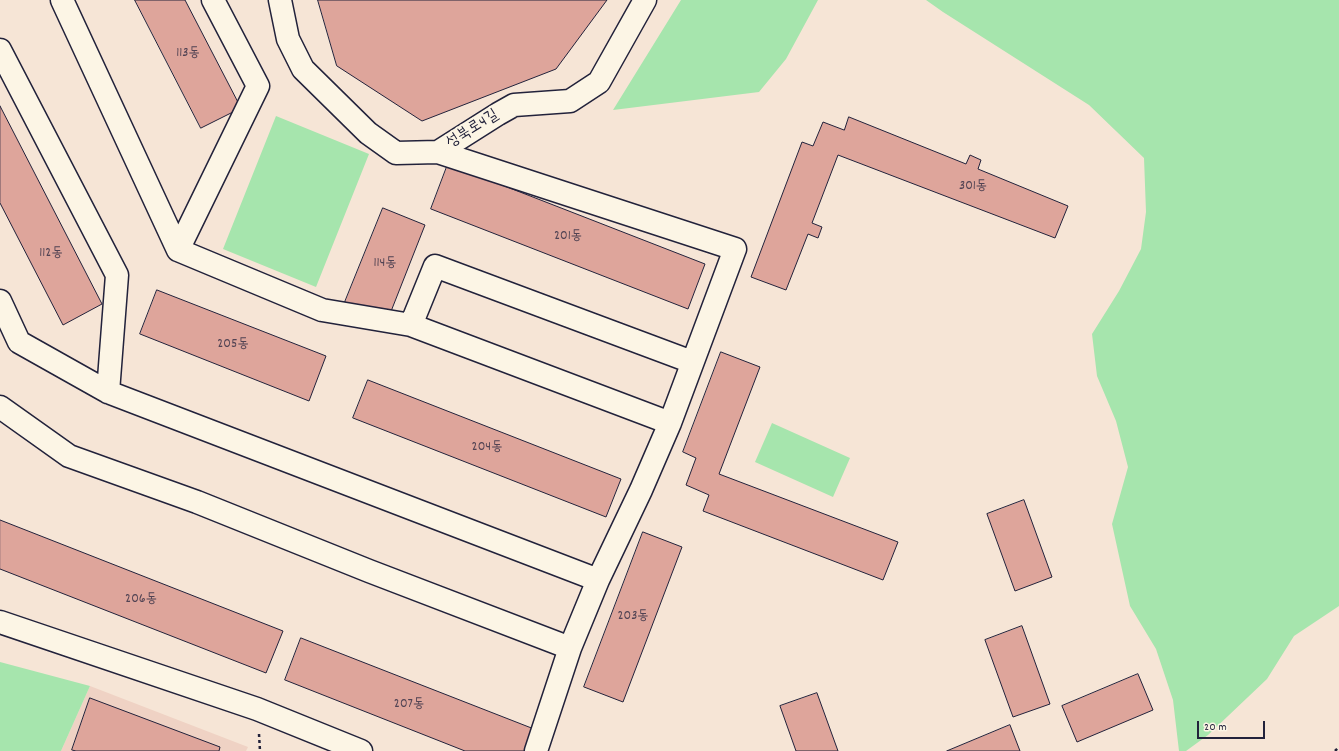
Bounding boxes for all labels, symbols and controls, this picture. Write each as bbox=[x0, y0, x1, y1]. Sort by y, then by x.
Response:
house number: 113동 bbox=[176, 46, 200, 62]
street label: 성북로4길 bbox=[443, 106, 503, 154]
house number: 301동 bbox=[959, 179, 987, 195]
house number: 201동 bbox=[554, 229, 582, 245]
house number: 112동 bbox=[39, 246, 63, 262]
house number: 114동 bbox=[373, 256, 397, 272]
house number: 205동 bbox=[217, 337, 249, 353]
house number: 204동 bbox=[472, 440, 502, 456]
house number: 206동 bbox=[125, 592, 157, 608]
house number: 203동 bbox=[617, 609, 649, 625]
house number: 207동 bbox=[394, 697, 424, 713]
scale bar bbox=[1199, 713, 1267, 739]
text: 20 m bbox=[1204, 719, 1227, 736]

